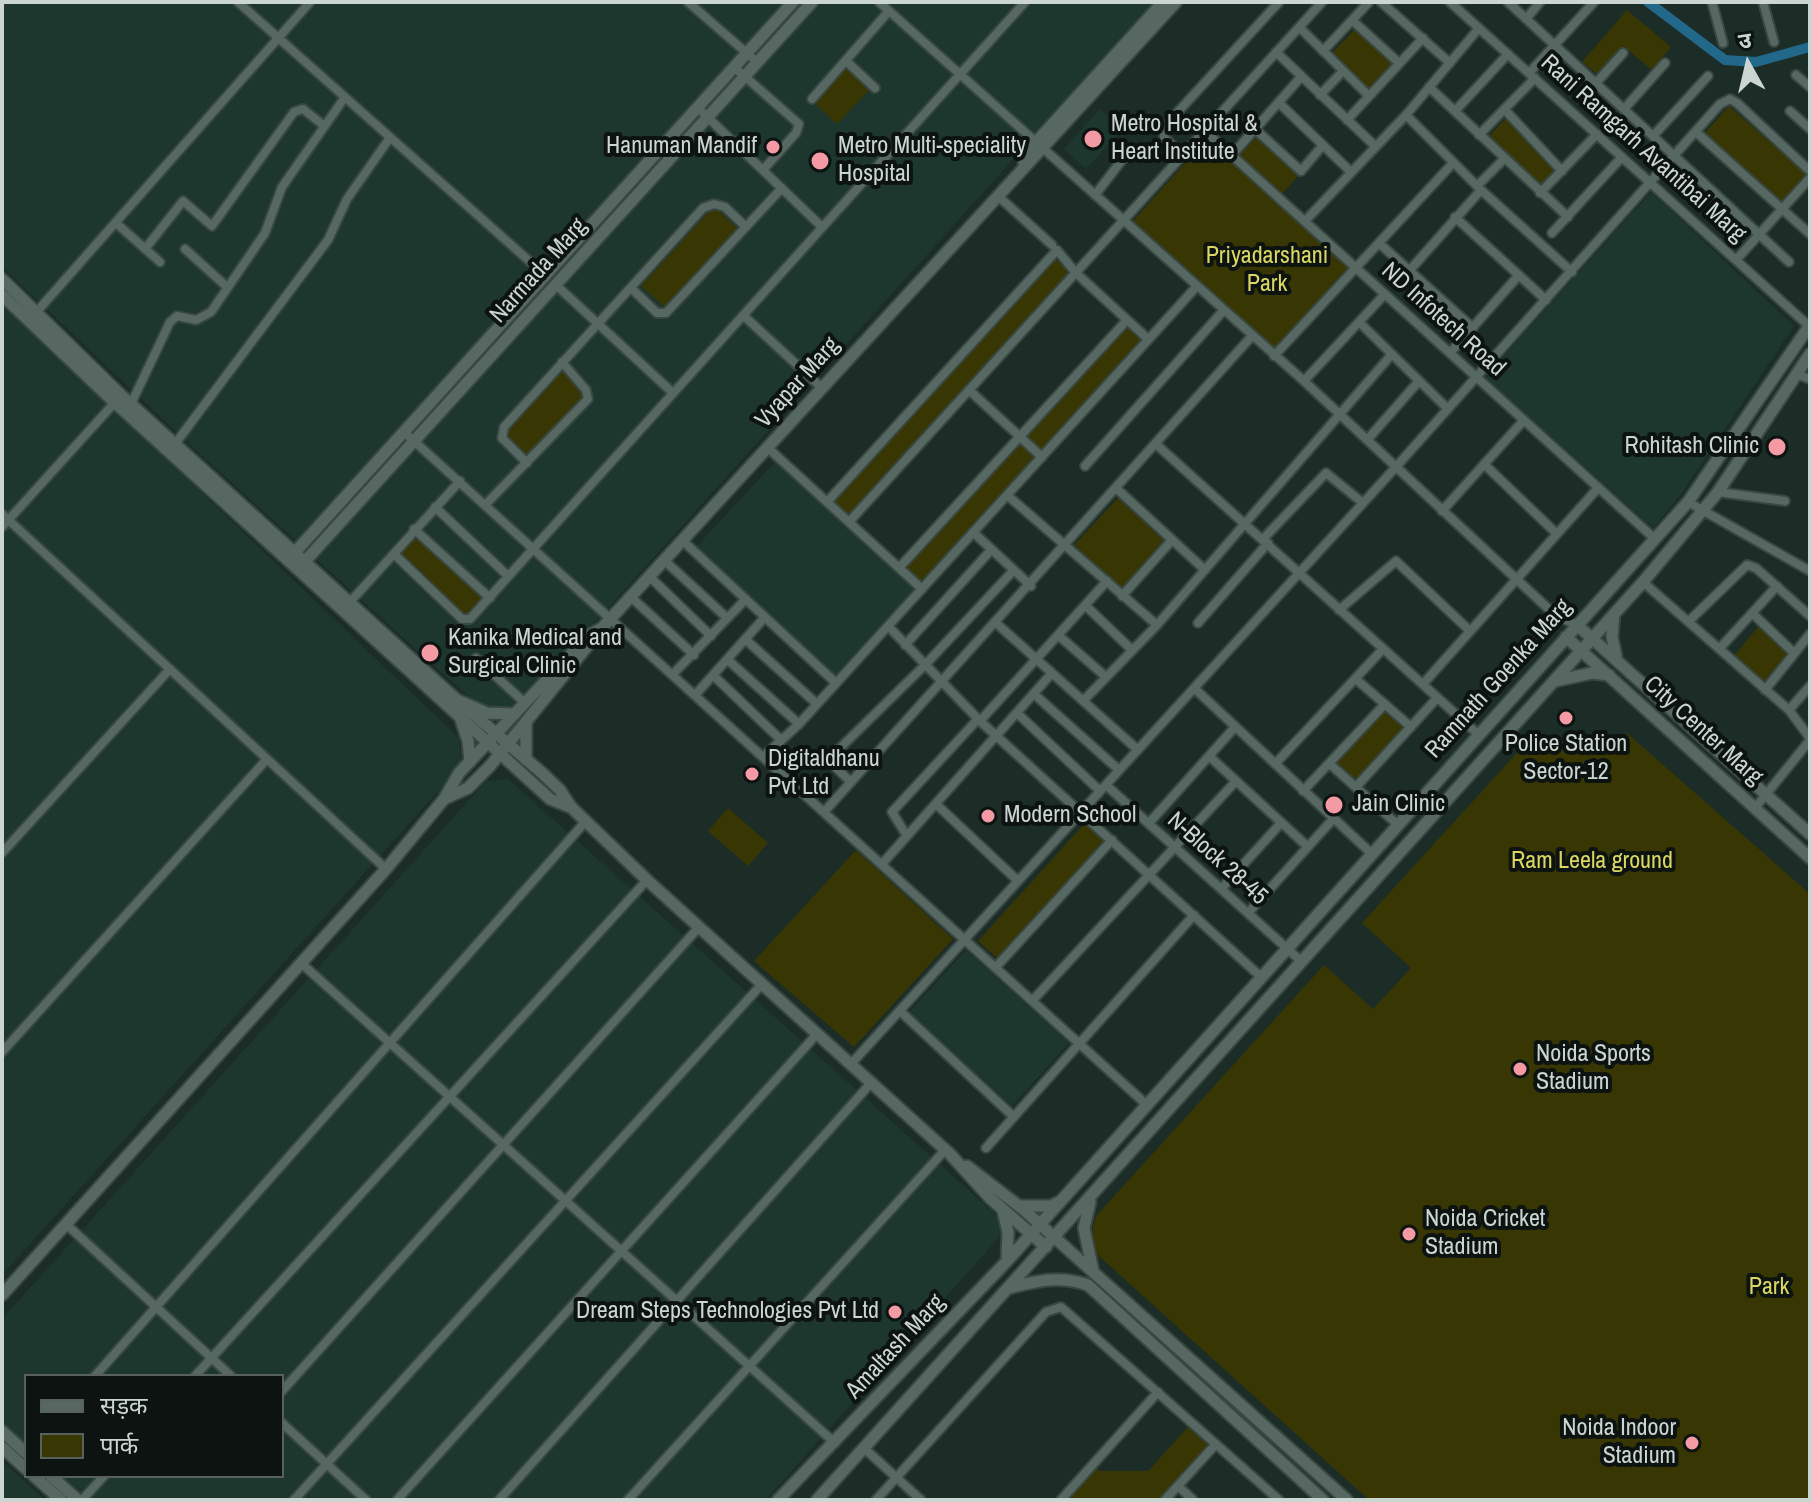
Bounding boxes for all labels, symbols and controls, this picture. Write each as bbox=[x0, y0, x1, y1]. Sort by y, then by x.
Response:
north arrow bbox=[1708, 24, 1788, 104]
text: उ bbox=[1736, 24, 1753, 56]
street label: Rani Ramgarh Avantibai Marg bbox=[1534, 49, 1752, 249]
place label: Metro Hospital & Heart Institute bbox=[1111, 111, 1258, 167]
marker: Metro Hospital & Heart Institute bbox=[1082, 128, 1104, 150]
place label: Hanuman Mandif bbox=[606, 133, 757, 161]
place label: Metro Multi-speciality Hospital bbox=[838, 133, 1026, 189]
marker: Hanuman Mandif bbox=[764, 138, 782, 156]
marker: Metro Multi-speciality Hospital bbox=[809, 150, 831, 172]
street label: Narmada Marg bbox=[484, 213, 594, 329]
park label: Priyadarshani Park bbox=[1206, 243, 1328, 299]
street label: ND Infotech Road bbox=[1375, 257, 1511, 383]
street label: Vyapar Marg bbox=[750, 332, 846, 434]
place label: Rohitash Clinic bbox=[1624, 433, 1759, 461]
marker: Rohitash Clinic bbox=[1766, 436, 1788, 458]
street label: Ramnath Goenka Marg bbox=[1420, 593, 1578, 765]
place label: Kanika Medical and Surgical Clinic bbox=[448, 625, 622, 681]
marker: Kanika Medical and Surgical Clinic bbox=[419, 642, 441, 664]
street label: City Center Marg bbox=[1638, 670, 1768, 792]
marker: Police Station Sector-12 bbox=[1557, 709, 1575, 727]
place label: Police Station Sector-12 bbox=[1505, 731, 1627, 787]
place label: Digitaldhanu Pvt Ltd bbox=[768, 746, 880, 802]
marker: Digitaldhanu Pvt Ltd bbox=[743, 765, 761, 783]
place label: Jain Clinic bbox=[1352, 791, 1445, 819]
marker: Jain Clinic bbox=[1323, 794, 1345, 816]
place label: Modern School bbox=[1004, 802, 1136, 830]
marker: Modern School bbox=[979, 807, 997, 825]
street label: N-Block 28-45 bbox=[1161, 807, 1273, 911]
park label: Ram Leela ground bbox=[1511, 848, 1673, 876]
place label: Noida Sports Stadium bbox=[1536, 1041, 1651, 1097]
marker: Noida Sports Stadium bbox=[1511, 1060, 1529, 1078]
place label: Noida Cricket Stadium bbox=[1425, 1206, 1545, 1262]
marker: Noida Cricket Stadium bbox=[1400, 1225, 1418, 1243]
park label: Park bbox=[1749, 1274, 1789, 1302]
street label: Amaltash Marg bbox=[840, 1289, 952, 1405]
place label: Dream Steps Technologies Pvt Ltd bbox=[576, 1298, 879, 1326]
marker: Dream Steps Technologies Pvt Ltd bbox=[886, 1303, 904, 1321]
legend bbox=[24, 1374, 284, 1478]
text: सड़क bbox=[100, 1389, 148, 1421]
place label: Noida Indoor Stadium bbox=[1562, 1415, 1676, 1471]
text: पार्क bbox=[100, 1429, 138, 1461]
marker: Noida Indoor Stadium bbox=[1683, 1434, 1701, 1452]

